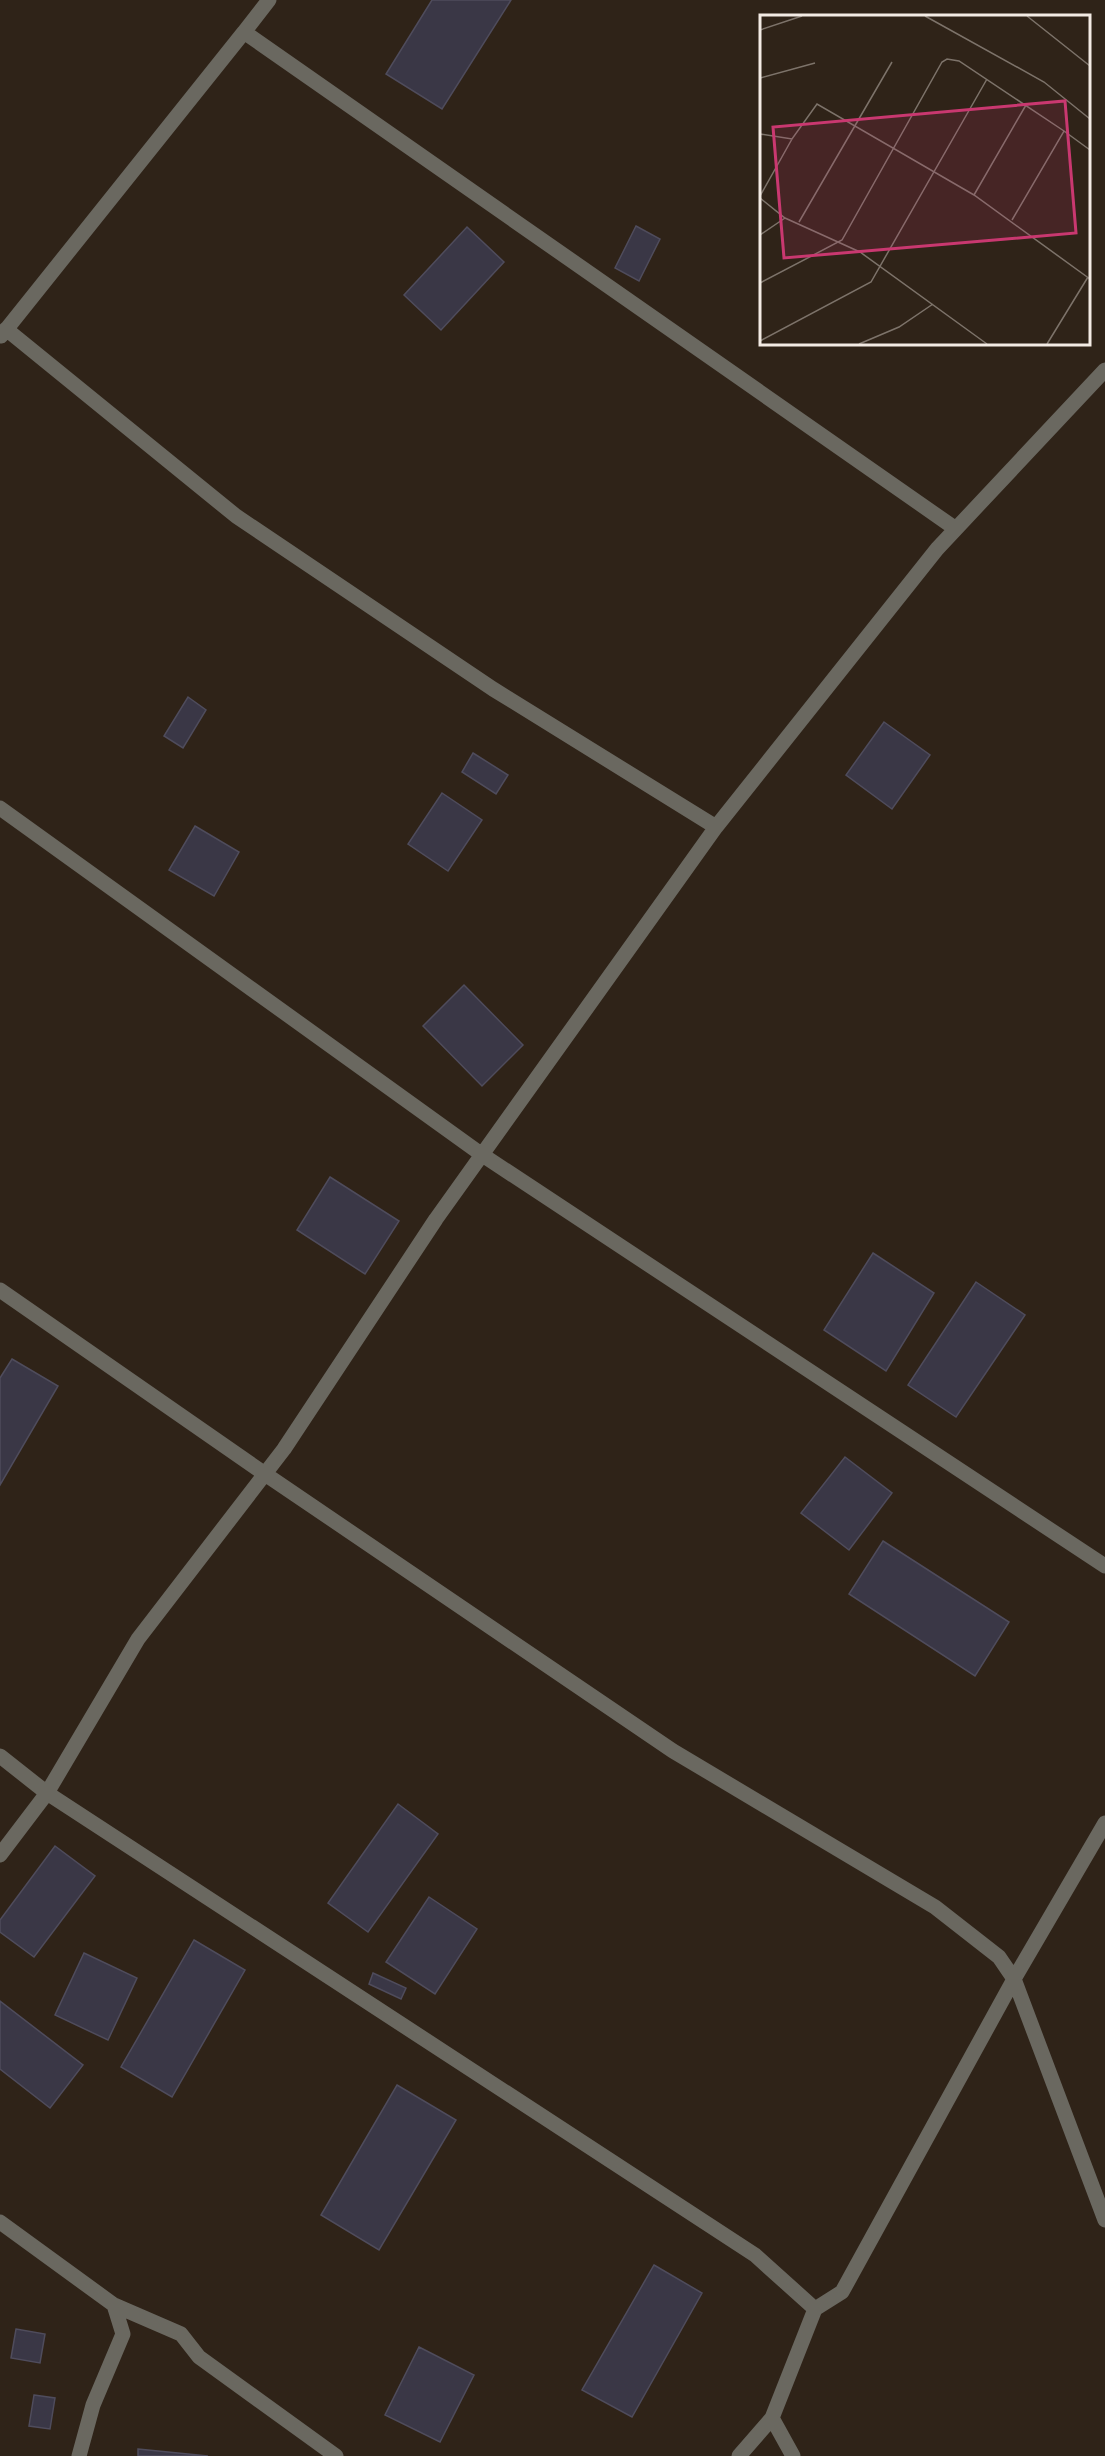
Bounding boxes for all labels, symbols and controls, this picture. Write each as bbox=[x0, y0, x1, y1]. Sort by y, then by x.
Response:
inset map bbox=[760, 15, 1090, 345]

